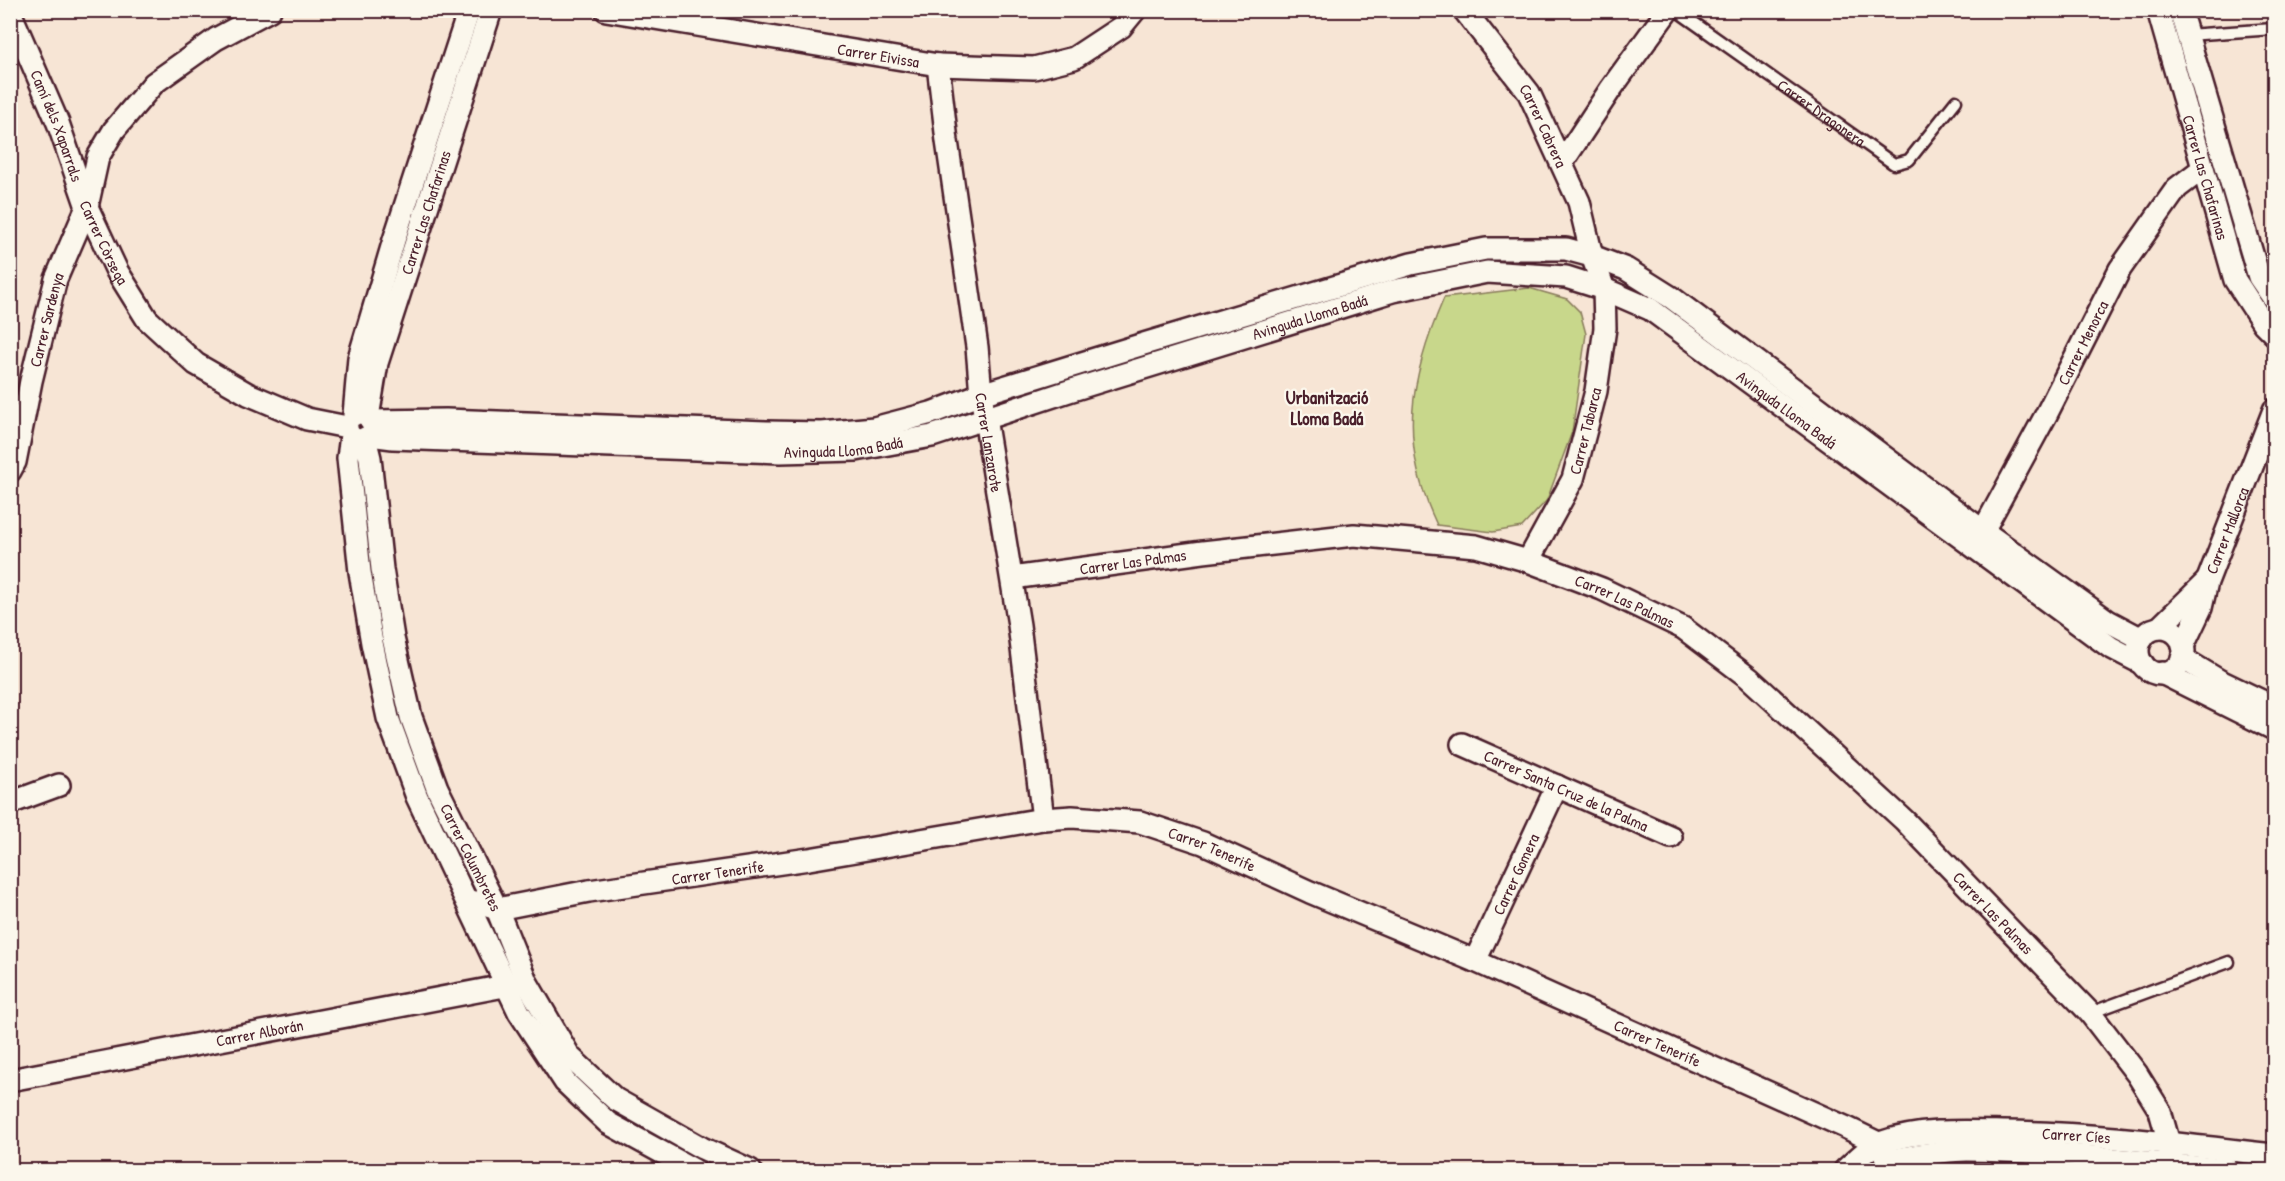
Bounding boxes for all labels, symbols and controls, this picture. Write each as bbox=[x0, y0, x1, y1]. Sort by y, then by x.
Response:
street label: Carrer Eivissa bbox=[836, 37, 921, 73]
street label: Camí dels Xaparrals bbox=[25, 66, 88, 184]
street label: Carrer Dragonera bbox=[1773, 74, 1870, 151]
street label: Carrer Cabrera bbox=[1514, 79, 1573, 171]
street label: Carrer Las Chafarinas bbox=[2177, 112, 2234, 242]
street label: Carrer Las Chafarinas bbox=[395, 148, 456, 277]
street label: Carrer Còrsega bbox=[75, 197, 134, 289]
street label: Carrer Sardenya bbox=[24, 269, 69, 369]
street label: Avinguda Lloma Badá bbox=[1250, 289, 1370, 345]
street label: Carrer Menorca bbox=[2052, 297, 2113, 389]
street label: Avinguda Lloma Badá bbox=[1732, 365, 1841, 454]
district label: Urbanització Lloma Badá bbox=[1286, 385, 1369, 431]
street label: Carrer Tabarca bbox=[1564, 385, 1606, 477]
street label: Carrer Lanzarote bbox=[970, 391, 1008, 495]
street label: Avinguda Lloma Badá bbox=[784, 431, 904, 463]
street label: Carrer Mallorca bbox=[2200, 484, 2254, 577]
street label: Carrer Las Palmas bbox=[1078, 543, 1188, 580]
street label: Carrer Las Palmas bbox=[1572, 569, 1678, 633]
street label: Carrer Santa Cruz de la Palma bbox=[1480, 744, 1652, 837]
street label: Carrer Columbretes bbox=[435, 800, 507, 915]
street label: Carrer Tenerife bbox=[1165, 821, 1260, 877]
street label: Carrer Gomera bbox=[1487, 830, 1544, 918]
street label: Carrer Tenerife bbox=[670, 855, 766, 890]
street label: Carrer Las Palmas bbox=[1948, 866, 2038, 959]
street label: Carrer Alborán bbox=[214, 1013, 305, 1052]
street label: Carrer Tenerife bbox=[1611, 1014, 1705, 1072]
street label: Carrer Cíes bbox=[2042, 1122, 2111, 1149]

